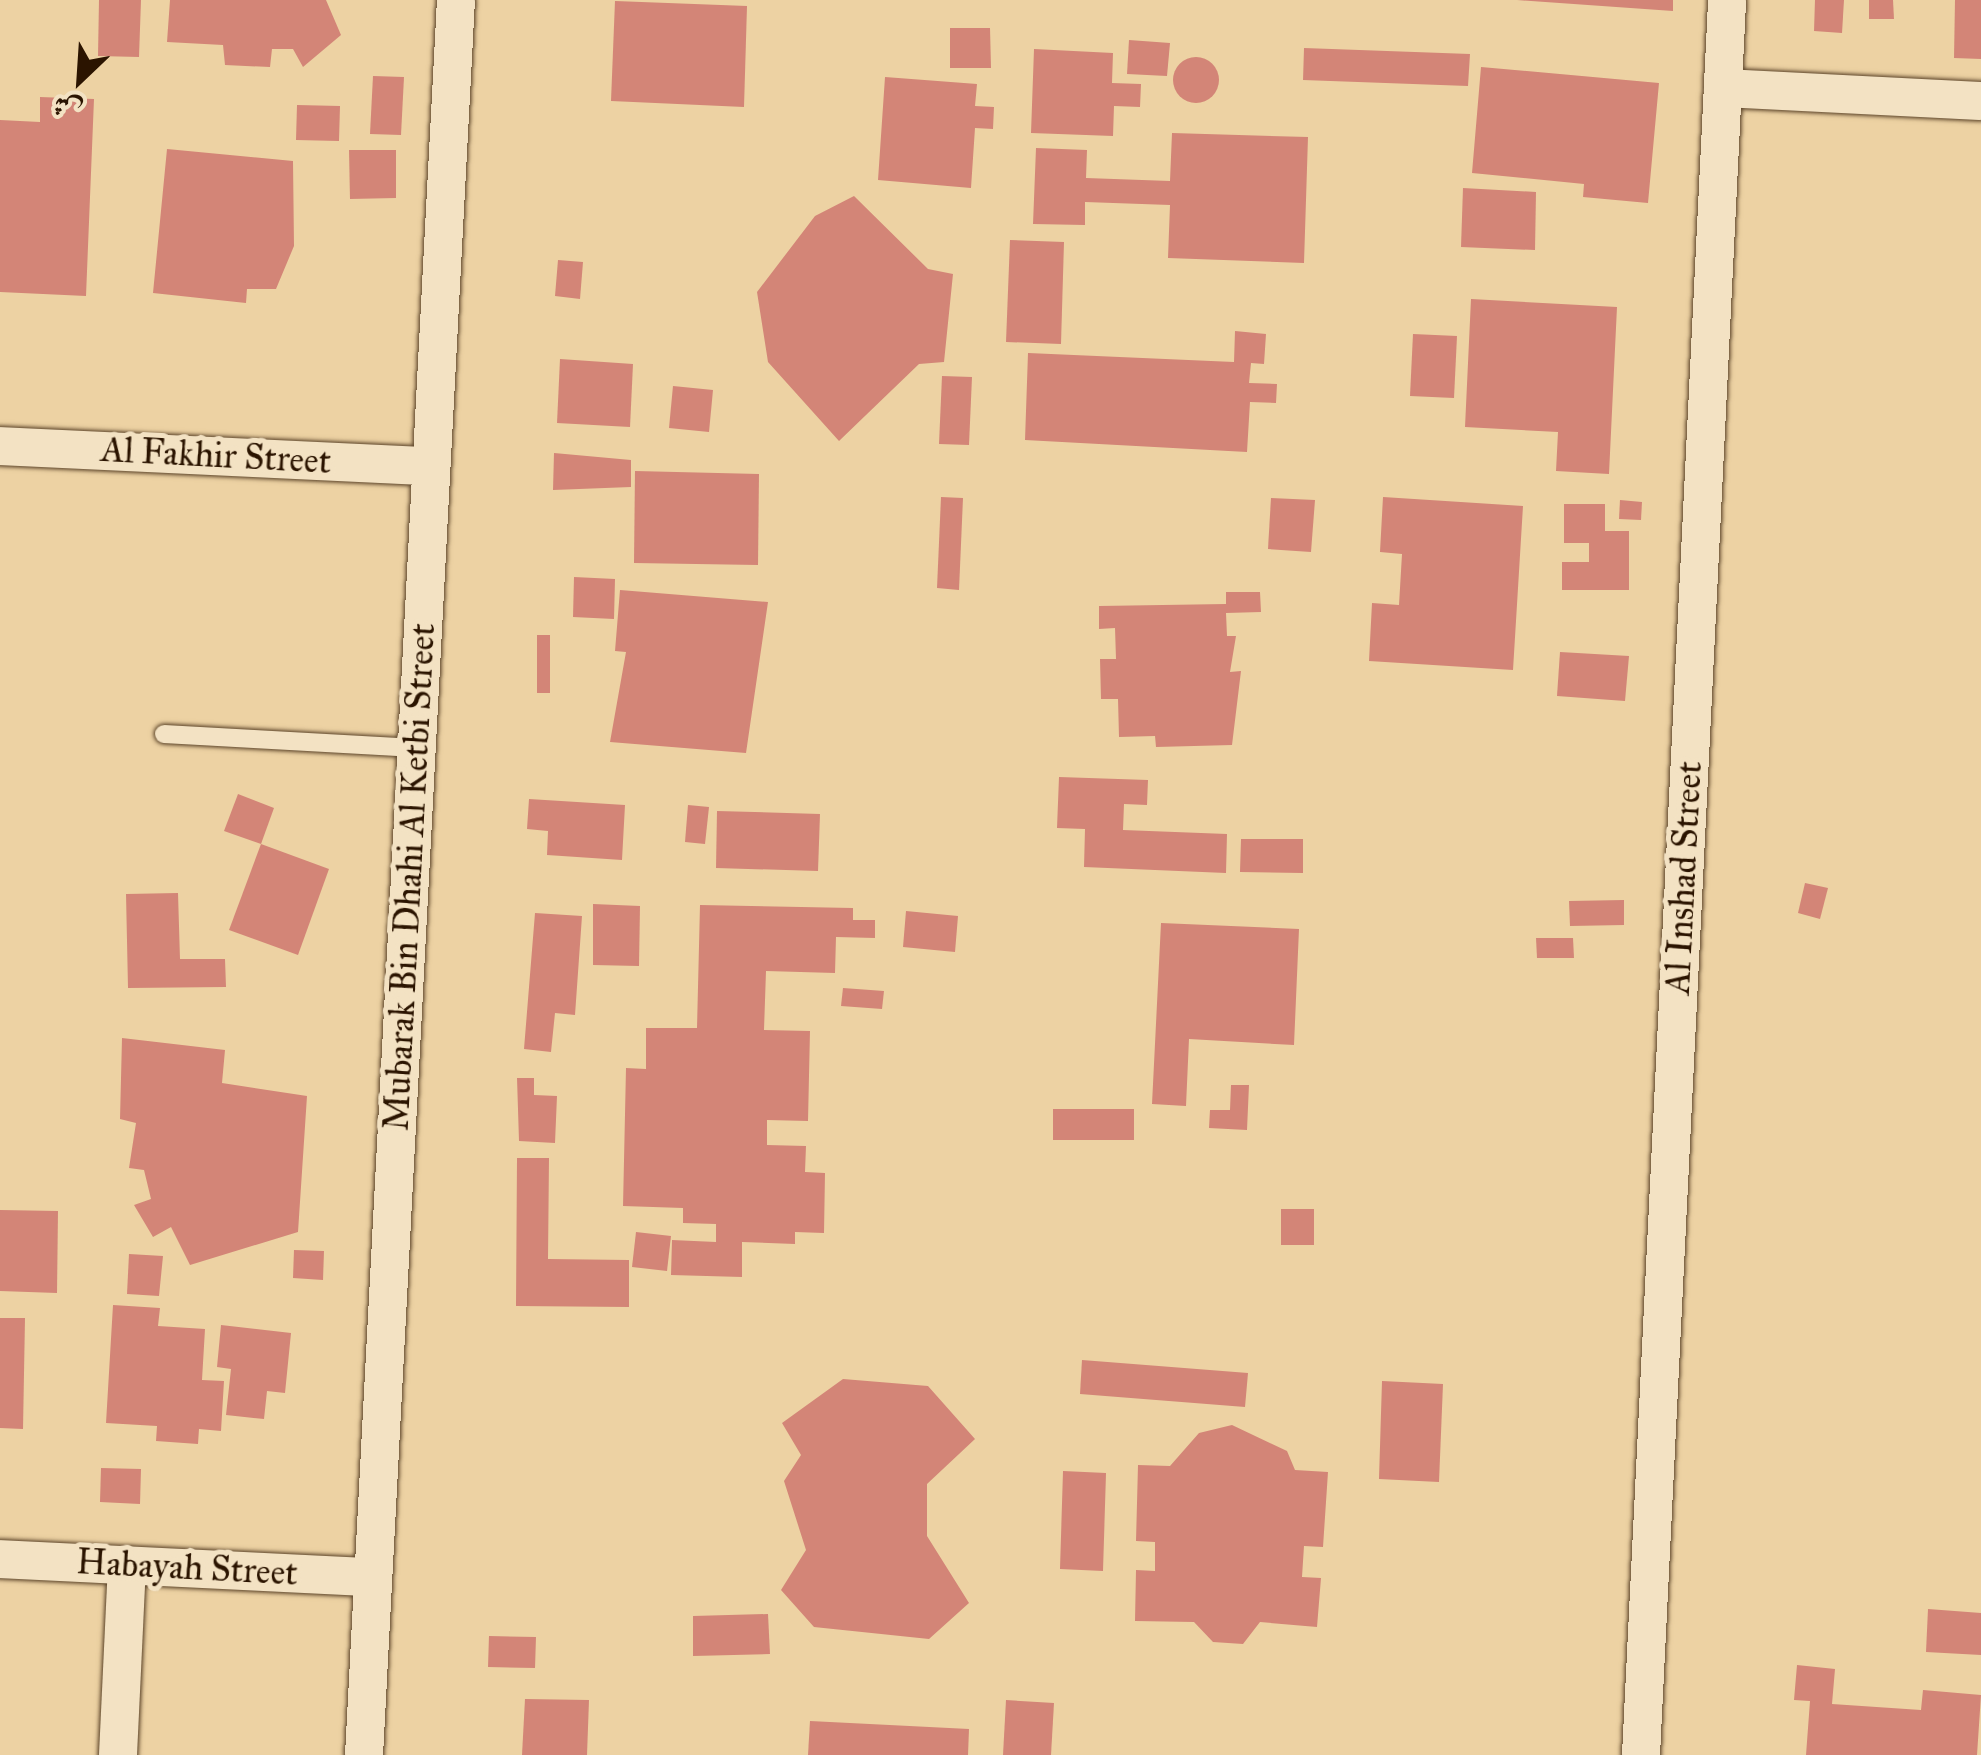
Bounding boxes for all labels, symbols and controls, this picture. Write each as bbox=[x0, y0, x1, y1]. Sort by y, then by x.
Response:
north arrow bbox=[30, 30, 130, 130]
text: ش bbox=[47, 86, 87, 129]
street label: Al Fakhir Street bbox=[100, 429, 332, 483]
street label: Mubarak Bin Dhahi Al Ketbi Street bbox=[376, 622, 444, 1132]
street label: Al Inshad Street bbox=[1657, 760, 1711, 996]
street label: Habayah Street bbox=[75, 1541, 299, 1595]

